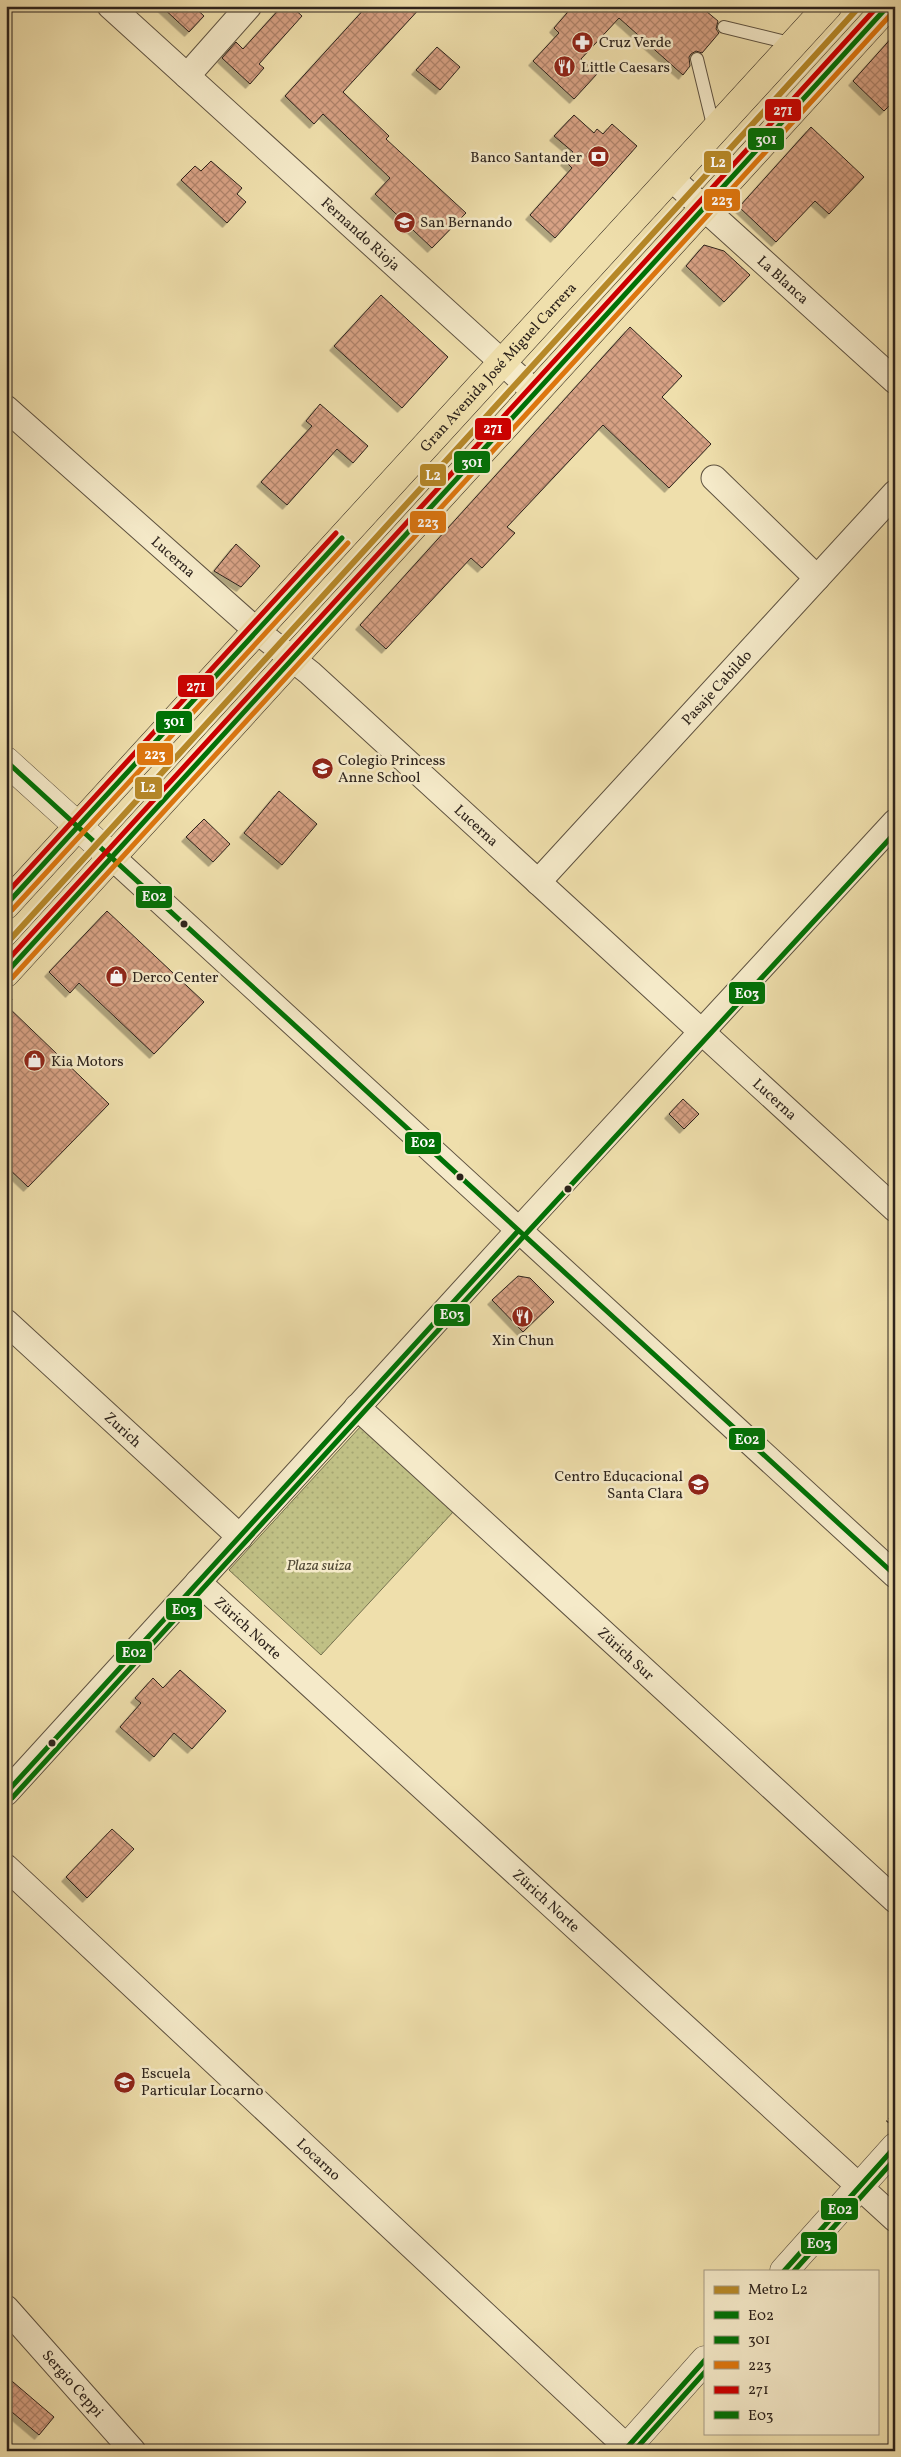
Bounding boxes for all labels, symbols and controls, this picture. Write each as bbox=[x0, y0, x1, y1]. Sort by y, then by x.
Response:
pharmacy icon: Cruz Verde bbox=[571, 30, 595, 54]
place label: Cruz Verde bbox=[599, 33, 671, 54]
restaurant icon: Little Caesars bbox=[553, 55, 577, 79]
place label: Little Caesars bbox=[581, 58, 670, 79]
line badge: 271 bbox=[764, 98, 802, 122]
text: 271 bbox=[773, 102, 793, 121]
line badge: 301 bbox=[747, 127, 785, 151]
text: 301 bbox=[755, 131, 777, 150]
bank icon: Banco Santander bbox=[586, 145, 610, 169]
place label: Banco Santander bbox=[470, 148, 582, 169]
line badge: L2 bbox=[703, 150, 732, 174]
text: L2 bbox=[710, 154, 726, 173]
line badge: 223 bbox=[703, 188, 741, 212]
text: 223 bbox=[711, 192, 733, 211]
street label: Fernando Rioja bbox=[316, 194, 404, 277]
school or university icon: San Bernando bbox=[392, 210, 416, 234]
place label: San Bernando bbox=[420, 213, 512, 234]
street label: La Blanca bbox=[752, 252, 813, 310]
street label: Gran Avenida José Miguel Carrera bbox=[416, 279, 582, 457]
line badge: 271 bbox=[474, 417, 512, 441]
text: 271 bbox=[483, 420, 503, 439]
line badge: 301 bbox=[453, 450, 491, 474]
text: 301 bbox=[461, 454, 483, 473]
line badge: L2 bbox=[419, 463, 447, 487]
text: L2 bbox=[425, 467, 441, 486]
line badge: 223 bbox=[409, 510, 447, 534]
text: 223 bbox=[417, 514, 439, 533]
street label: Lucerna bbox=[146, 532, 199, 584]
street label: Pasaje Cabildo bbox=[678, 646, 758, 731]
line badge: 271 bbox=[177, 674, 215, 698]
text: 271 bbox=[186, 678, 206, 697]
line badge: 301 bbox=[155, 710, 193, 734]
text: 301 bbox=[163, 713, 185, 732]
line badge: 223 bbox=[136, 742, 174, 766]
text: 223 bbox=[144, 746, 166, 765]
place label: Colegio Princess Anne School bbox=[338, 751, 446, 789]
school or university icon: Colegio Princess Anne School bbox=[310, 757, 334, 781]
line badge: L2 bbox=[134, 776, 163, 800]
text: L2 bbox=[140, 779, 156, 798]
street label: Lucerna bbox=[449, 801, 502, 852]
line badge: E02 bbox=[135, 885, 173, 909]
text: E02 bbox=[142, 888, 166, 907]
unlabelled marker bbox=[179, 919, 189, 929]
shop icon: Derco Center bbox=[104, 965, 128, 989]
place label: Derco Center bbox=[132, 968, 218, 989]
line badge: E03 bbox=[728, 981, 766, 1005]
text: E03 bbox=[735, 985, 759, 1004]
shop icon: Kia Motors bbox=[23, 1049, 47, 1073]
place label: Kia Motors bbox=[51, 1052, 124, 1073]
street label: Lucerna bbox=[747, 1074, 801, 1126]
line badge: E02 bbox=[404, 1131, 442, 1155]
text: E02 bbox=[411, 1134, 435, 1153]
unlabelled marker bbox=[455, 1172, 465, 1182]
unlabelled marker bbox=[563, 1184, 573, 1194]
line badge: E03 bbox=[433, 1303, 471, 1327]
restaurant icon: Xin Chun bbox=[511, 1305, 535, 1329]
text: E03 bbox=[440, 1306, 464, 1325]
place label: Xin Chun bbox=[492, 1331, 554, 1352]
street label: Zurich bbox=[99, 1408, 145, 1453]
line badge: E02 bbox=[728, 1427, 766, 1451]
text: E02 bbox=[735, 1431, 759, 1450]
place label: Centro Educacional Santa Clara bbox=[554, 1467, 683, 1505]
school or university icon: Centro Educacional Santa Clara bbox=[687, 1473, 711, 1497]
park label: Plaza suiza bbox=[286, 1556, 352, 1577]
street label: Zürich Norte bbox=[209, 1593, 286, 1665]
line badge: E03 bbox=[165, 1597, 203, 1621]
text: E03 bbox=[172, 1601, 196, 1620]
street label: Zürich Sur bbox=[592, 1623, 658, 1686]
line badge: E02 bbox=[115, 1640, 153, 1664]
text: E02 bbox=[122, 1644, 146, 1663]
unlabelled marker bbox=[47, 1738, 57, 1748]
street label: Zürich Norte bbox=[507, 1865, 584, 1938]
place label: Escuela Particular Locarno bbox=[141, 2064, 263, 2102]
school or university icon: Escuela Particular Locarno bbox=[113, 2070, 137, 2094]
street label: Locarno bbox=[291, 2134, 345, 2186]
line badge: E02 bbox=[820, 2197, 859, 2221]
text: E02 bbox=[828, 2201, 852, 2220]
line badge: E03 bbox=[800, 2231, 838, 2255]
text: E03 bbox=[807, 2235, 831, 2254]
legend bbox=[704, 2270, 878, 2434]
text: Metro L2 bbox=[748, 2280, 808, 2301]
text: E02 bbox=[748, 2306, 774, 2327]
text: 301 bbox=[748, 2330, 770, 2351]
street label: Sergio Ceppi bbox=[36, 2346, 108, 2423]
text: 223 bbox=[748, 2356, 771, 2377]
text: 271 bbox=[748, 2380, 769, 2401]
text: E03 bbox=[748, 2406, 773, 2427]

